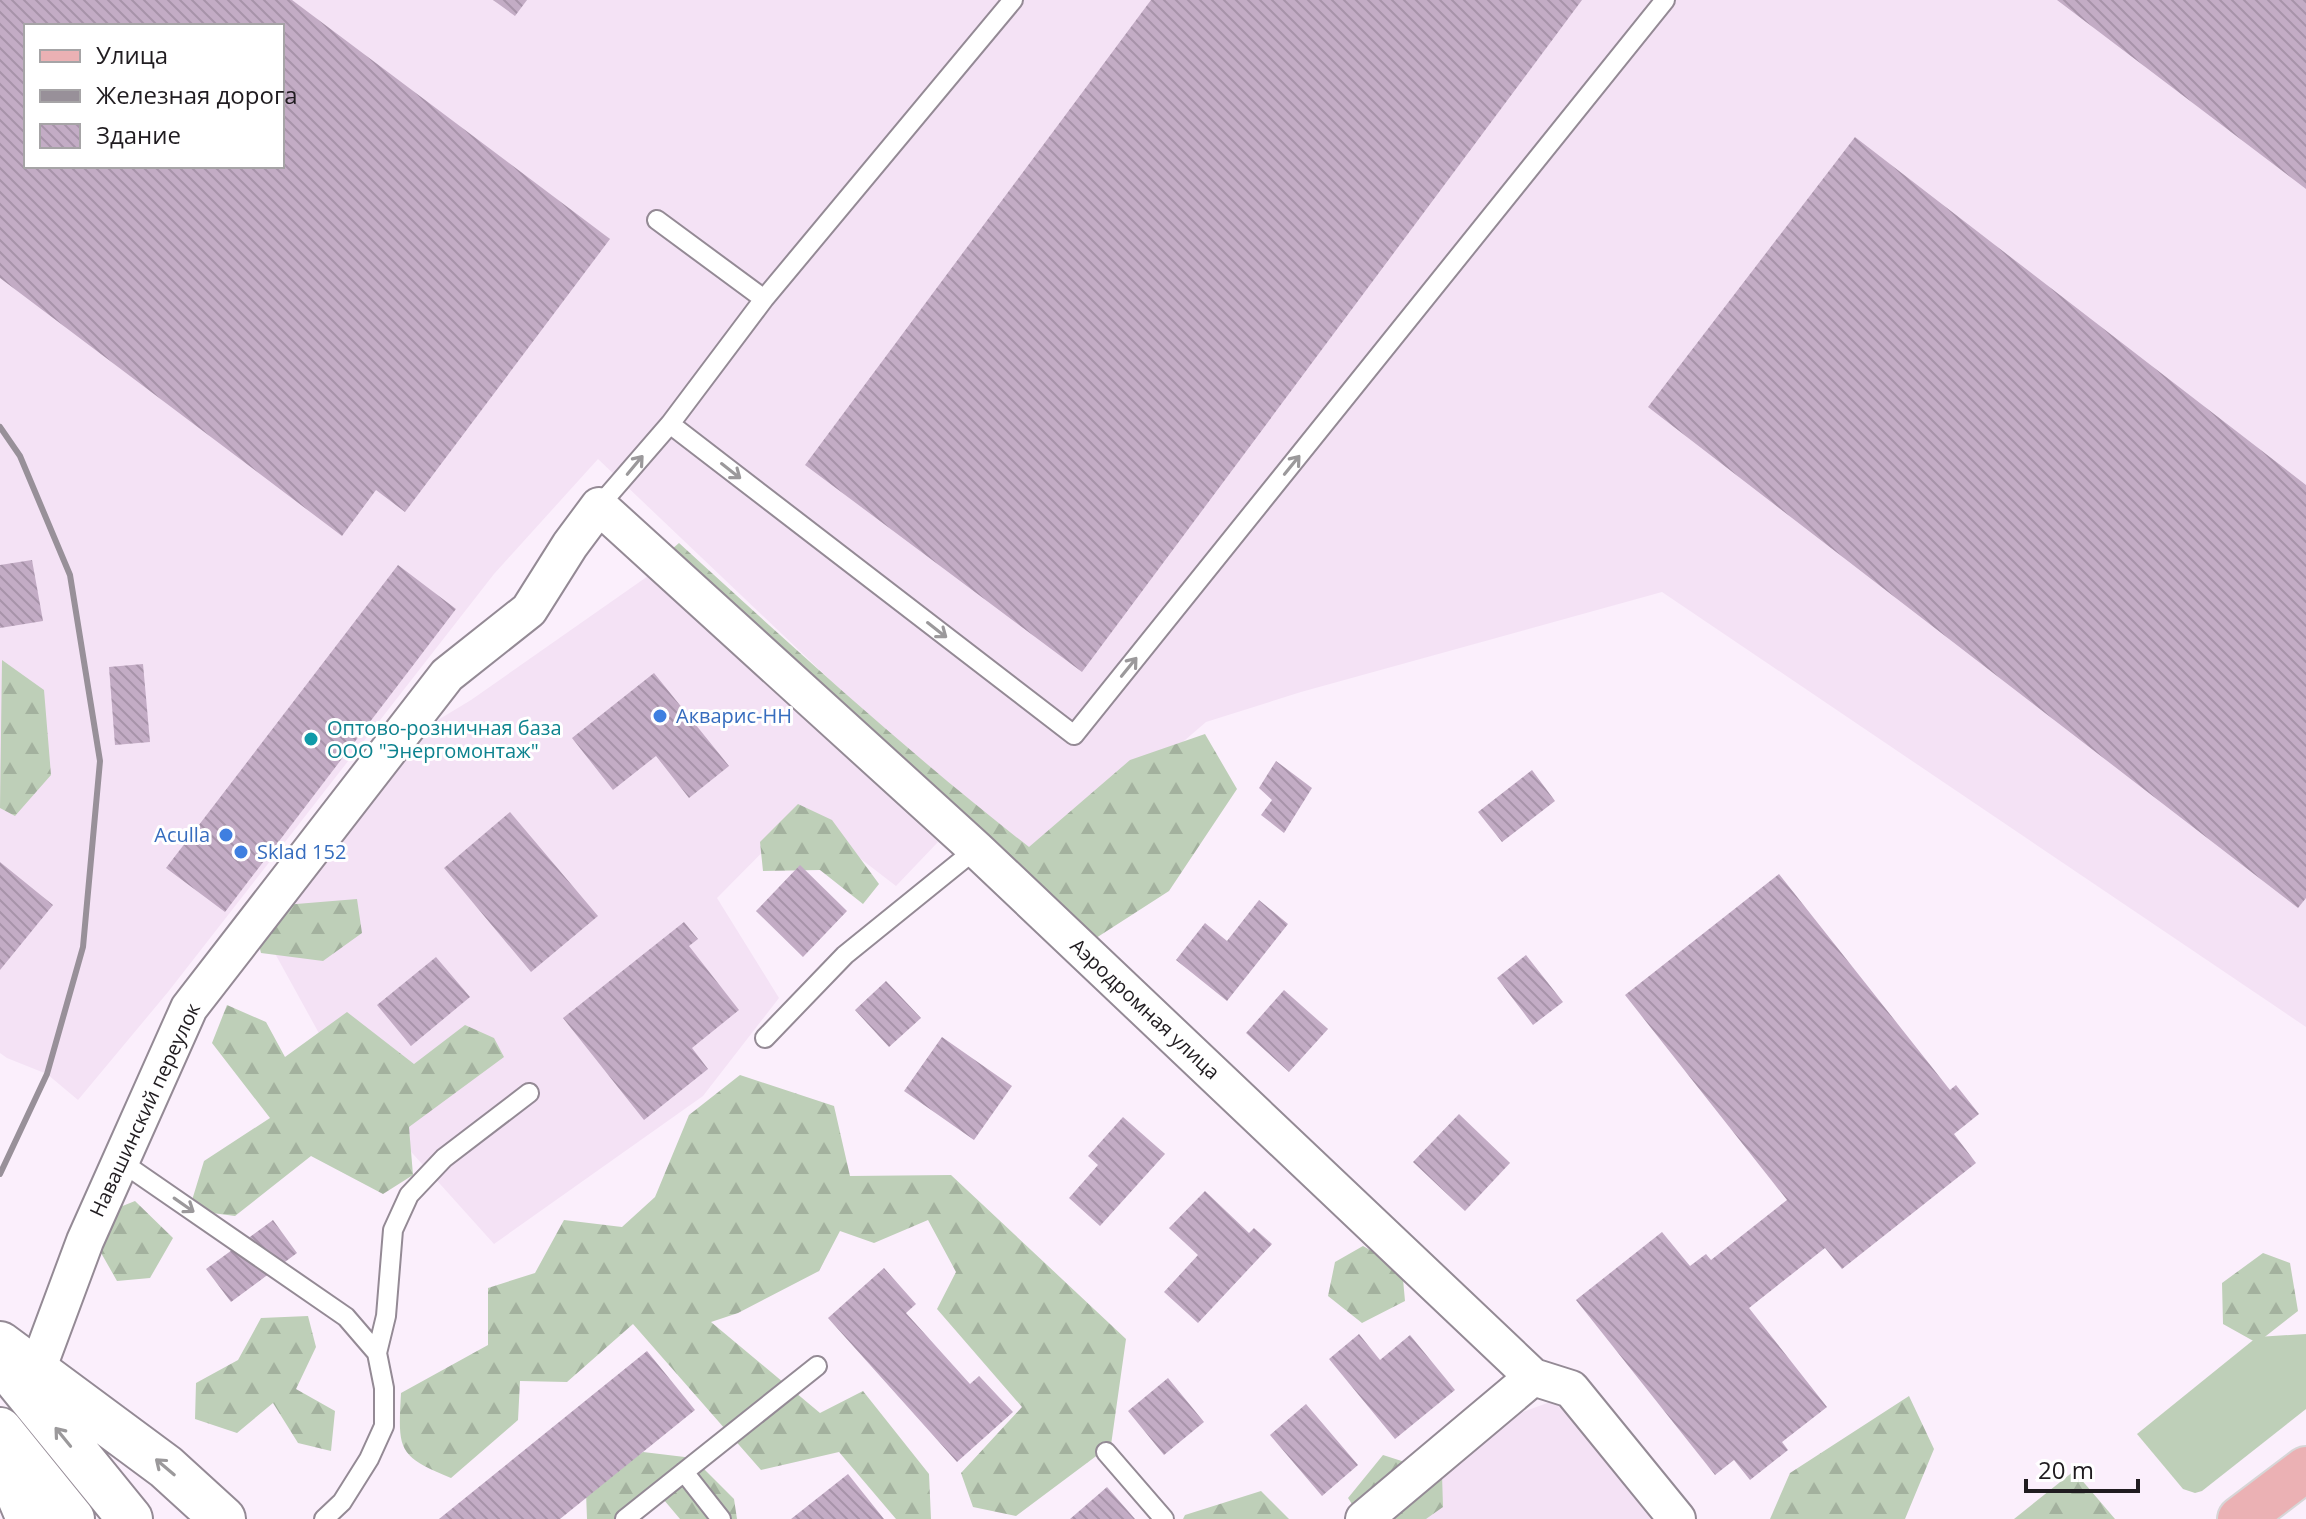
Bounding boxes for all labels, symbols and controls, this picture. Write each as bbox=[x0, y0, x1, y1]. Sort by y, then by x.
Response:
legend bbox=[24, 24, 284, 168]
text: Улица bbox=[96, 38, 168, 71]
text: Железная дорога bbox=[96, 78, 298, 111]
text: Здание bbox=[96, 118, 181, 151]
one-way arrow bbox=[626, 455, 644, 476]
one-way arrow bbox=[1283, 455, 1300, 476]
one-way arrow bbox=[720, 463, 742, 480]
one-way arrow bbox=[926, 621, 947, 639]
one-way arrow bbox=[1120, 657, 1138, 678]
place label: Акварис-НН bbox=[676, 702, 792, 729]
marker: Акварис-НН bbox=[651, 707, 669, 725]
place label: Оптово-розничная база ООО "Энергомонтаж" bbox=[327, 714, 562, 764]
marker: Оптово-розничная база ООО "Энергомонтаж" bbox=[302, 730, 320, 748]
place label: Aculla bbox=[154, 821, 210, 848]
marker: Aculla bbox=[217, 826, 235, 844]
place label: Sklad 152 bbox=[257, 838, 346, 865]
marker: Sklad 152 bbox=[232, 843, 250, 861]
street label: Аэродромная улица bbox=[1065, 932, 1226, 1085]
street label: Навашинский переулок bbox=[83, 998, 206, 1221]
one-way arrow bbox=[173, 1197, 195, 1213]
one-way arrow bbox=[54, 1427, 72, 1448]
scale bar bbox=[2026, 1443, 2138, 1493]
text: 20 m bbox=[2038, 1453, 2094, 1486]
one-way arrow bbox=[156, 1458, 176, 1476]

